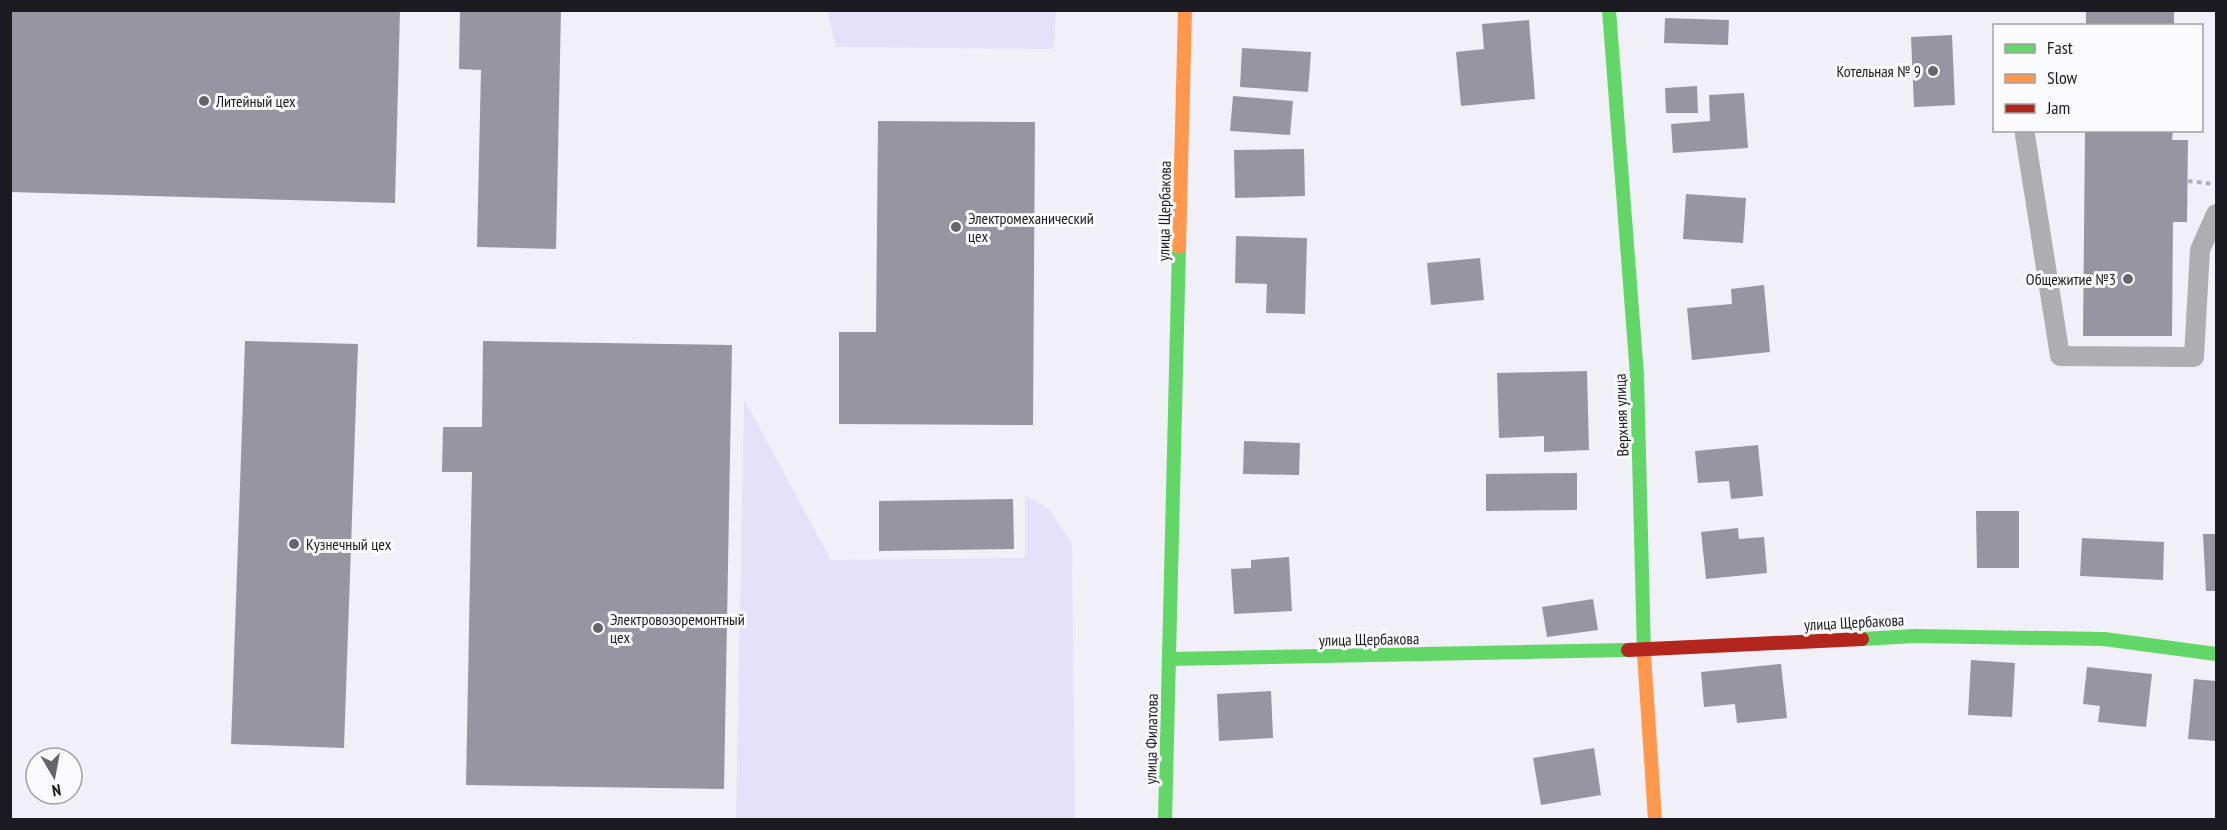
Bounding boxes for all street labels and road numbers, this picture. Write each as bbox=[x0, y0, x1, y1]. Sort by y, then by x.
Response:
street label: улица Щербакова bbox=[1153, 161, 1175, 261]
street label: Верхняя улица bbox=[1610, 373, 1632, 457]
street label: улица Щербакова bbox=[1803, 609, 1905, 635]
street label: улица Щербакова bbox=[1319, 628, 1419, 650]
street label: улица Филатова bbox=[1140, 693, 1162, 785]

